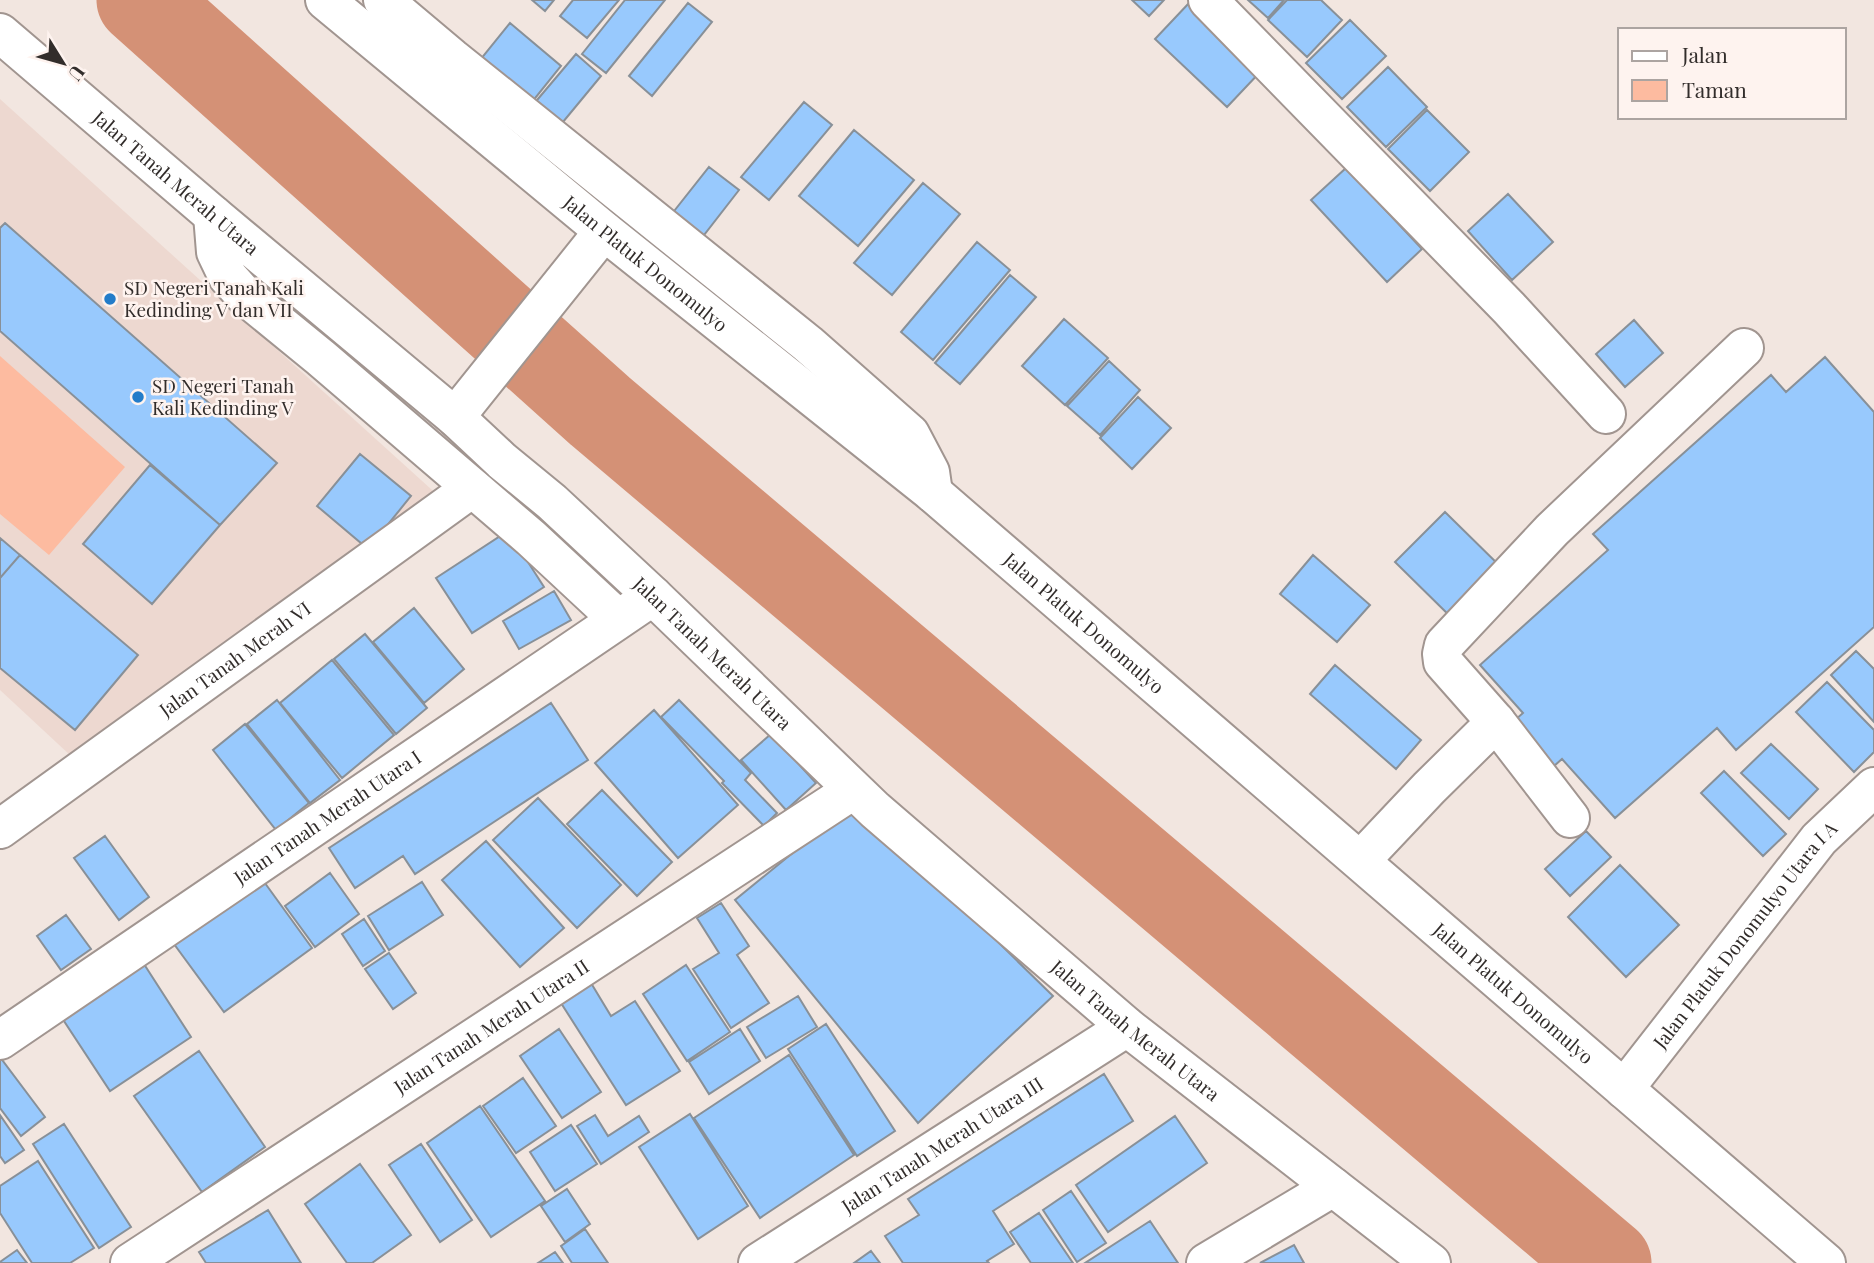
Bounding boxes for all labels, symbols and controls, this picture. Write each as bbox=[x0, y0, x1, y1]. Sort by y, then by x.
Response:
north arrow bbox=[28, 28, 98, 98]
legend bbox=[1618, 28, 1846, 119]
text: Jalan bbox=[1681, 40, 1728, 68]
text: U bbox=[63, 61, 92, 87]
text: Taman bbox=[1682, 75, 1747, 103]
street label: Jalan Tanah Merah Utara bbox=[87, 103, 265, 260]
street label: Jalan Platuk Donomulyo bbox=[558, 188, 734, 337]
place label: SD Negeri Tanah Kali Kedinding V dan VII bbox=[124, 274, 304, 322]
marker: SD Negeri Tanah Kali Kedinding V dan VII bbox=[102, 291, 118, 307]
place label: SD Negeri Tanah Kali Kedinding V bbox=[152, 372, 295, 420]
marker: SD Negeri Tanah Kali Kedinding V bbox=[130, 389, 146, 405]
street label: Jalan Platuk Donomulyo bbox=[998, 545, 1170, 699]
street label: Jalan Tanah Merah Utara bbox=[628, 570, 798, 735]
street label: Jalan Tanah Merah VI bbox=[153, 595, 315, 722]
street label: Jalan Tanah Merah Utara I bbox=[227, 744, 426, 890]
street label: Jalan Platuk Donomulyo Utara I A bbox=[1646, 814, 1843, 1054]
street label: Jalan Platuk Donomulyo bbox=[1427, 915, 1600, 1069]
street label: Jalan Tanah Merah Utara II bbox=[388, 952, 593, 1099]
street label: Jalan Tanah Merah Utara bbox=[1045, 953, 1226, 1107]
street label: Jalan Tanah Merah Utara III bbox=[835, 1070, 1048, 1219]

